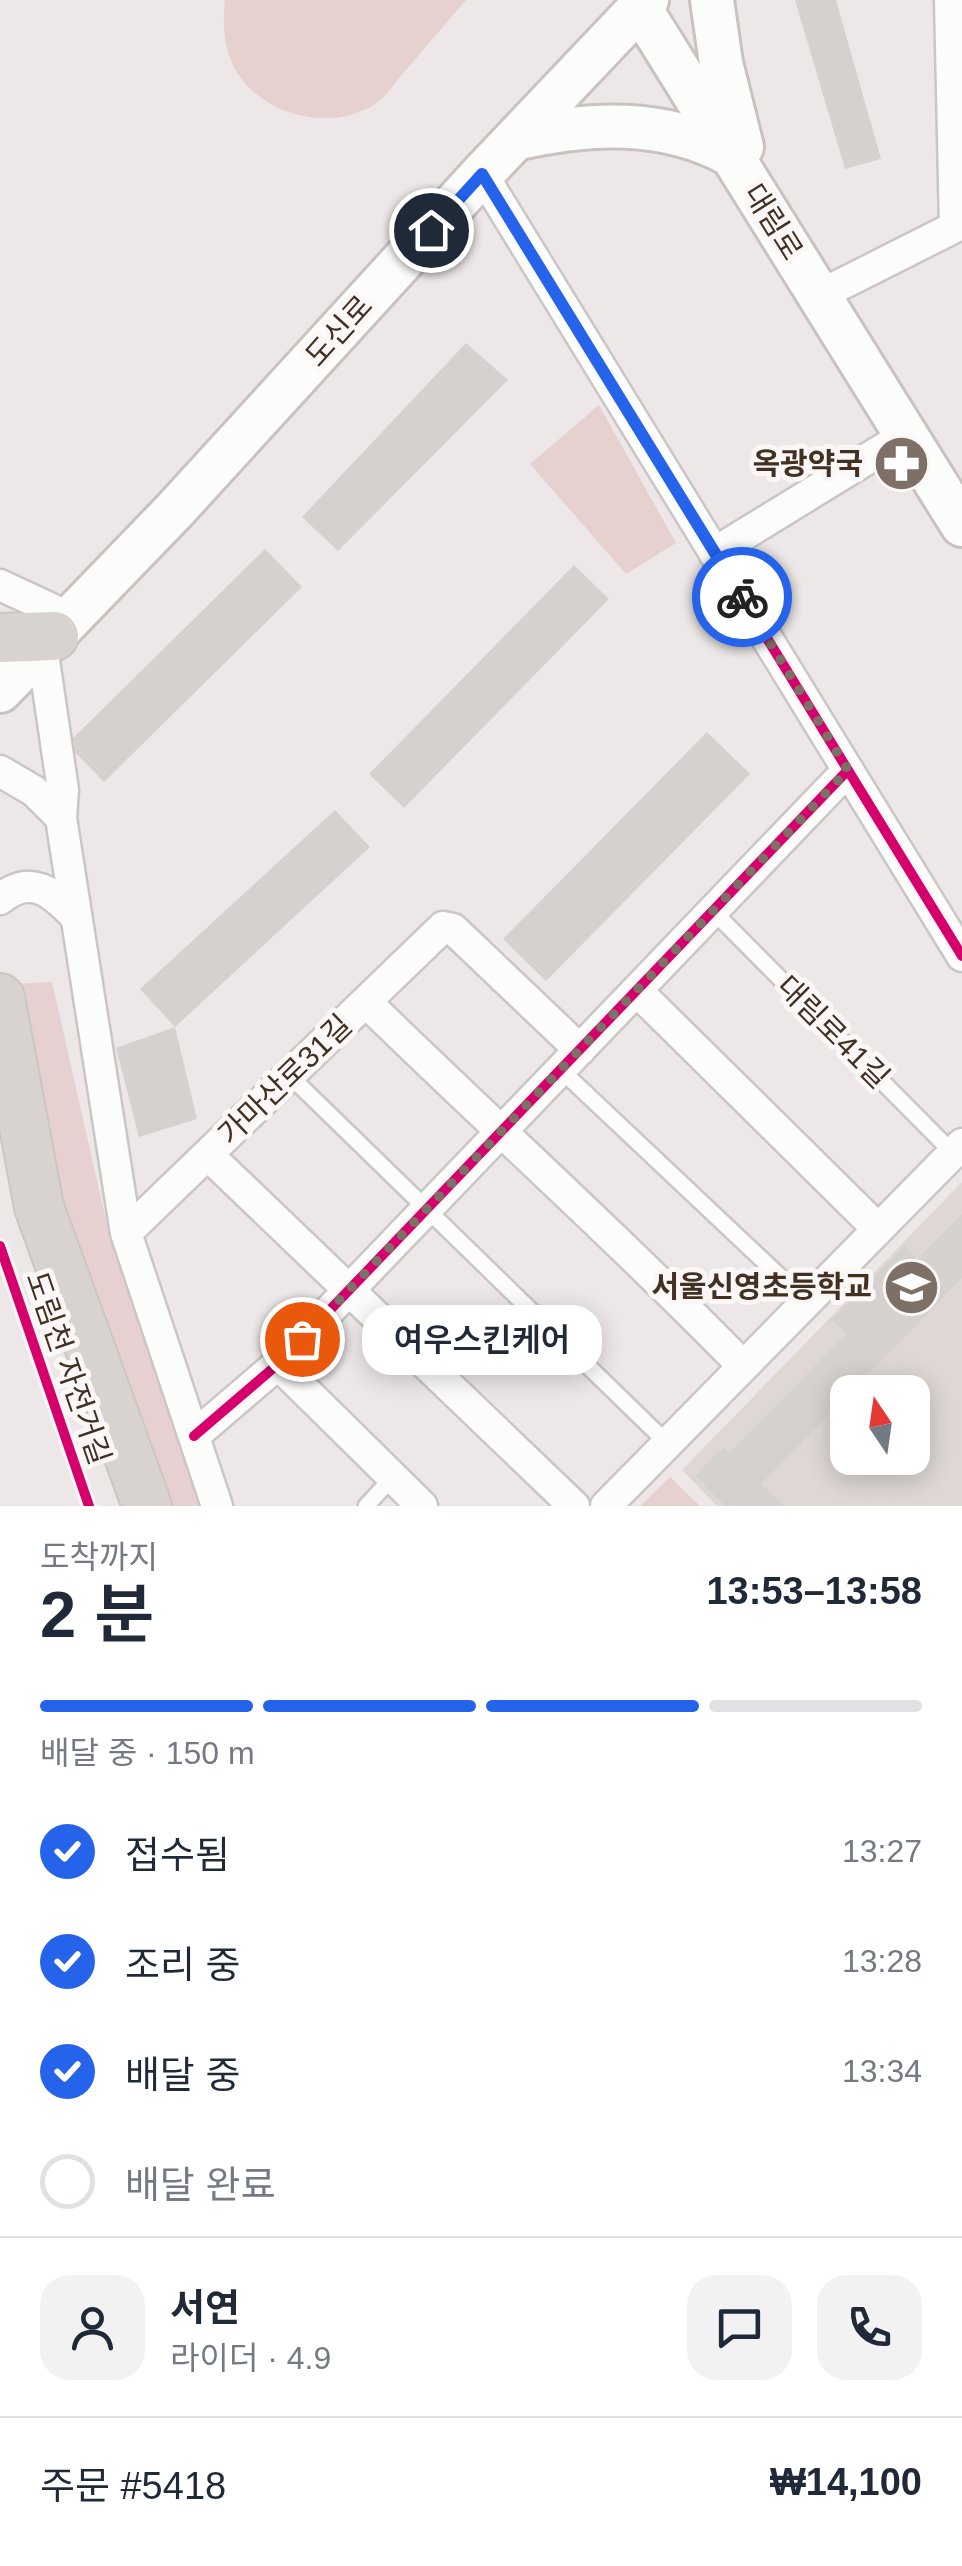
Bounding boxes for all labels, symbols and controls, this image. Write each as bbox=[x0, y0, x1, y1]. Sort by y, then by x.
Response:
street label: 대림로 bbox=[737, 178, 809, 266]
pin bbox=[389, 188, 474, 273]
icon: home bbox=[404, 203, 459, 258]
street label: 도신로 bbox=[299, 289, 379, 372]
pharmacy icon: 옥광약국 bbox=[872, 434, 932, 494]
place label: 옥광약국 bbox=[753, 447, 863, 480]
courier bbox=[692, 547, 792, 647]
icon: bike bbox=[715, 570, 770, 625]
street label: 대림로41길 bbox=[771, 969, 896, 1094]
street label: 가마산로31길 bbox=[212, 1008, 358, 1151]
school or university icon: 서울신영초등학교 bbox=[881, 1257, 941, 1317]
street label: 도림천 자전거길 bbox=[20, 1267, 117, 1468]
place label: 서울신영초등학교 bbox=[651, 1270, 872, 1303]
pin bbox=[260, 1297, 345, 1382]
callout: 여우스킨케어 bbox=[362, 1304, 602, 1374]
icon: bag bbox=[275, 1312, 330, 1367]
text: 여우스킨케어 bbox=[394, 1322, 570, 1358]
north arrow bbox=[830, 1375, 930, 1475]
map controls bbox=[830, 1375, 930, 1475]
text: 도착까지 bbox=[40, 1539, 158, 1575]
text: 13:53–13:58 bbox=[706, 1570, 922, 1612]
text: 2 분 bbox=[40, 1578, 154, 1651]
text: 배달 중 · 150 m bbox=[40, 1735, 255, 1771]
icon: check bbox=[40, 1824, 95, 1879]
text: 13:27 bbox=[842, 1833, 922, 1869]
text: 접수됨 bbox=[125, 1834, 230, 1876]
icon: check bbox=[40, 1934, 95, 1989]
text: 13:28 bbox=[842, 1943, 922, 1979]
text: 조리 중 bbox=[125, 1944, 240, 1986]
icon: check bbox=[40, 2044, 95, 2099]
text: 13:34 bbox=[842, 2053, 922, 2089]
text: 배달 중 bbox=[125, 2054, 240, 2096]
text: 배달 완료 bbox=[125, 2164, 275, 2206]
button: person bbox=[40, 2275, 145, 2380]
button: chat bbox=[687, 2275, 792, 2380]
button: phone bbox=[817, 2275, 922, 2380]
text: 서연 bbox=[170, 2287, 240, 2329]
text: 라이더 · 4.9 bbox=[170, 2340, 331, 2376]
text: ₩14,100 bbox=[770, 2461, 922, 2503]
text: 주문 #5418 bbox=[40, 2465, 226, 2507]

